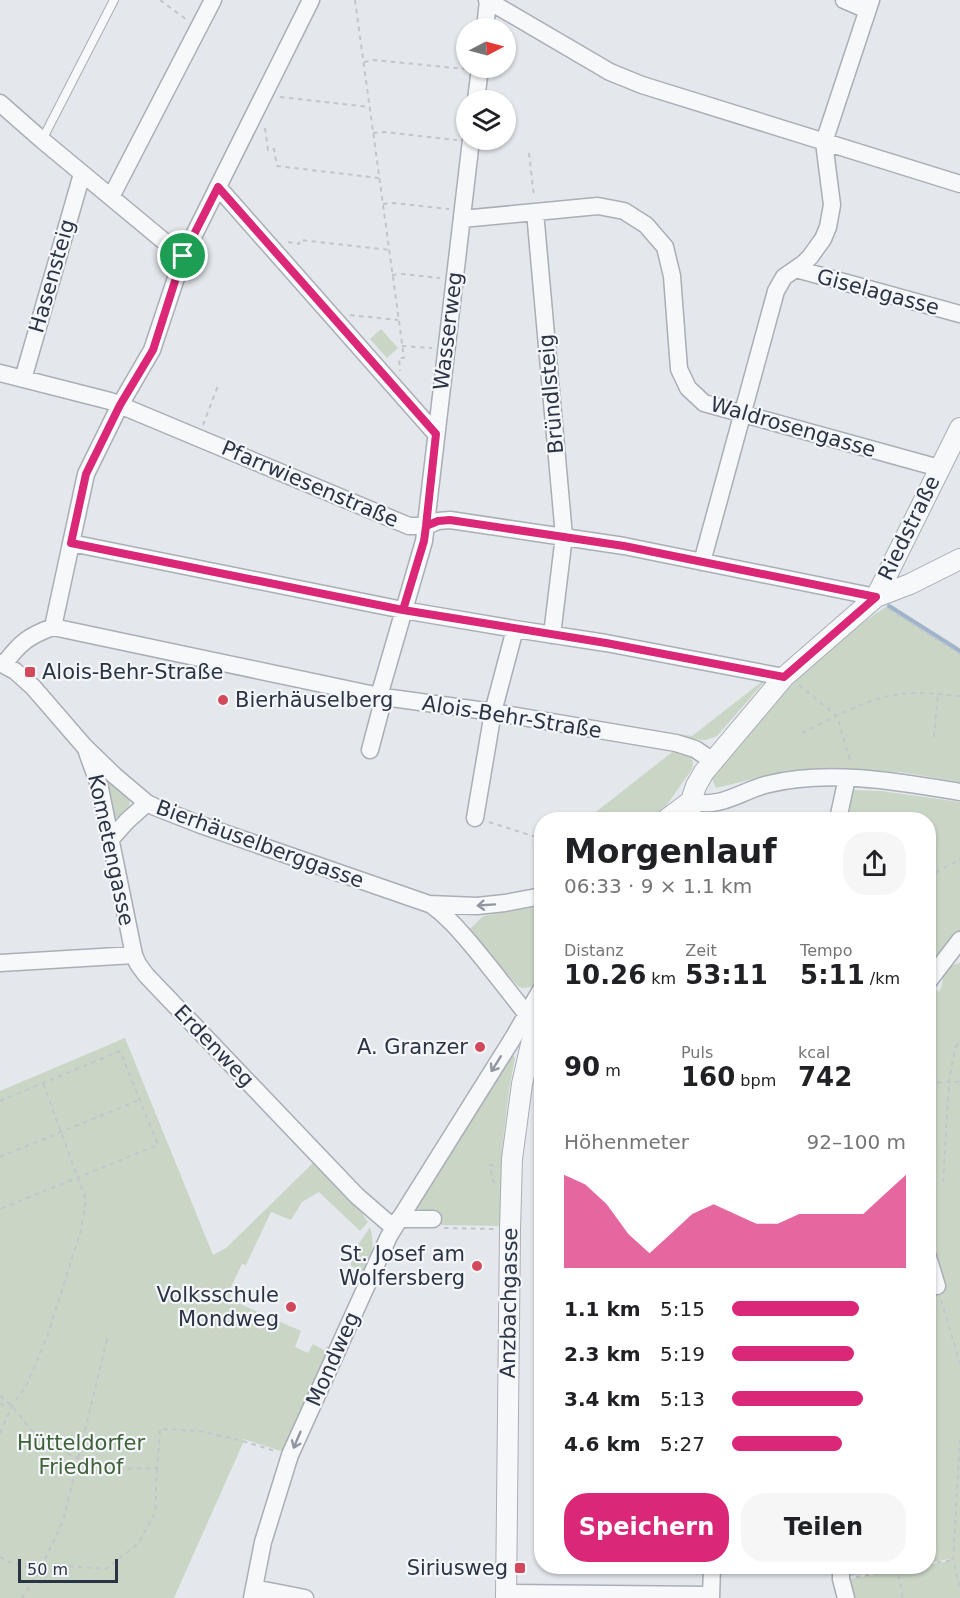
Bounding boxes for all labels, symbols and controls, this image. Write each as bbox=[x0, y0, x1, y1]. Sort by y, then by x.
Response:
north arrow bbox=[456, 18, 516, 78]
map controls bbox=[456, 18, 516, 150]
button: layers bbox=[456, 90, 516, 150]
street label: Hasensteig bbox=[24, 216, 80, 336]
pin bbox=[157, 230, 208, 281]
icon: arrive bbox=[166, 239, 199, 272]
street label: Giselagasse bbox=[814, 264, 942, 320]
street label: Wasserweg bbox=[429, 270, 467, 392]
street label: Bründlsteig bbox=[534, 333, 568, 455]
street label: Waldrosengasse bbox=[708, 392, 878, 462]
street label: Pfarrwiesenstraße bbox=[218, 436, 402, 532]
street label: Riedstraße bbox=[873, 472, 945, 584]
place label: Alois-Behr-Straße bbox=[42, 660, 223, 684]
marker: Alois-Behr-Straße bbox=[23, 665, 37, 679]
place label: Bierhäuselberg bbox=[235, 688, 393, 712]
street label: Alois-Behr-Straße bbox=[421, 691, 603, 743]
marker: Bierhäuselberg bbox=[216, 693, 230, 707]
street label: Kometengasse bbox=[83, 772, 139, 928]
street label: Bierhäuselberggasse bbox=[153, 795, 367, 893]
text: Morgenlauf bbox=[564, 832, 777, 871]
button: share bbox=[843, 832, 906, 895]
text: 06:33 · 9 × 1.1 km bbox=[564, 874, 752, 898]
one-way arrow bbox=[476, 900, 496, 911]
text: Distanz bbox=[564, 941, 624, 960]
text: Zeit bbox=[685, 941, 717, 960]
text: Tempo bbox=[800, 941, 853, 960]
text: 10.26 bbox=[564, 960, 646, 990]
text: 53:11 bbox=[685, 960, 768, 990]
text: 5:11 bbox=[800, 960, 865, 990]
text: km bbox=[646, 969, 676, 988]
text: /km bbox=[865, 969, 900, 988]
street label: Erdenweg bbox=[169, 1000, 259, 1092]
place label: A. Granzer bbox=[357, 1035, 468, 1059]
marker: A. Granzer bbox=[473, 1040, 487, 1054]
text: Puls bbox=[681, 1043, 713, 1062]
text: kcal bbox=[798, 1043, 830, 1062]
text: 90 bbox=[564, 1052, 600, 1082]
one-way arrow bbox=[490, 1055, 502, 1072]
text: m bbox=[600, 1061, 621, 1080]
text: 160 bbox=[681, 1062, 735, 1092]
text: 742 bbox=[798, 1062, 852, 1092]
text: bpm bbox=[735, 1071, 776, 1090]
text: Höhenmeter bbox=[564, 1130, 689, 1154]
text: 92–100 m bbox=[807, 1130, 906, 1154]
street label: Anzbachgasse bbox=[496, 1227, 522, 1379]
place label: St. Josef am Wolfersberg bbox=[339, 1242, 465, 1290]
marker: St. Josef am Wolfersberg bbox=[470, 1259, 484, 1273]
place label: Volksschule Mondweg bbox=[157, 1283, 279, 1331]
text: 1.1 km bbox=[564, 1297, 641, 1321]
text: 5:15 bbox=[660, 1297, 705, 1321]
marker: Volksschule Mondweg bbox=[284, 1300, 298, 1314]
street label: Mondweg bbox=[301, 1308, 365, 1410]
text: 2.3 km bbox=[564, 1342, 641, 1366]
text: 5:19 bbox=[660, 1342, 705, 1366]
text: 3.4 km bbox=[564, 1387, 641, 1411]
text: 5:13 bbox=[660, 1387, 705, 1411]
one-way arrow bbox=[291, 1430, 302, 1448]
park label: Hütteldorfer Friedhof bbox=[17, 1431, 145, 1479]
text: 4.6 km bbox=[564, 1432, 641, 1456]
text: 5:27 bbox=[660, 1432, 705, 1456]
button: Speichern bbox=[564, 1493, 729, 1562]
button: Teilen bbox=[741, 1493, 906, 1562]
scale bar bbox=[18, 1556, 118, 1584]
place label: Siriusweg bbox=[407, 1556, 508, 1580]
text: 50 m bbox=[27, 1560, 68, 1579]
marker: Siriusweg bbox=[513, 1561, 527, 1575]

